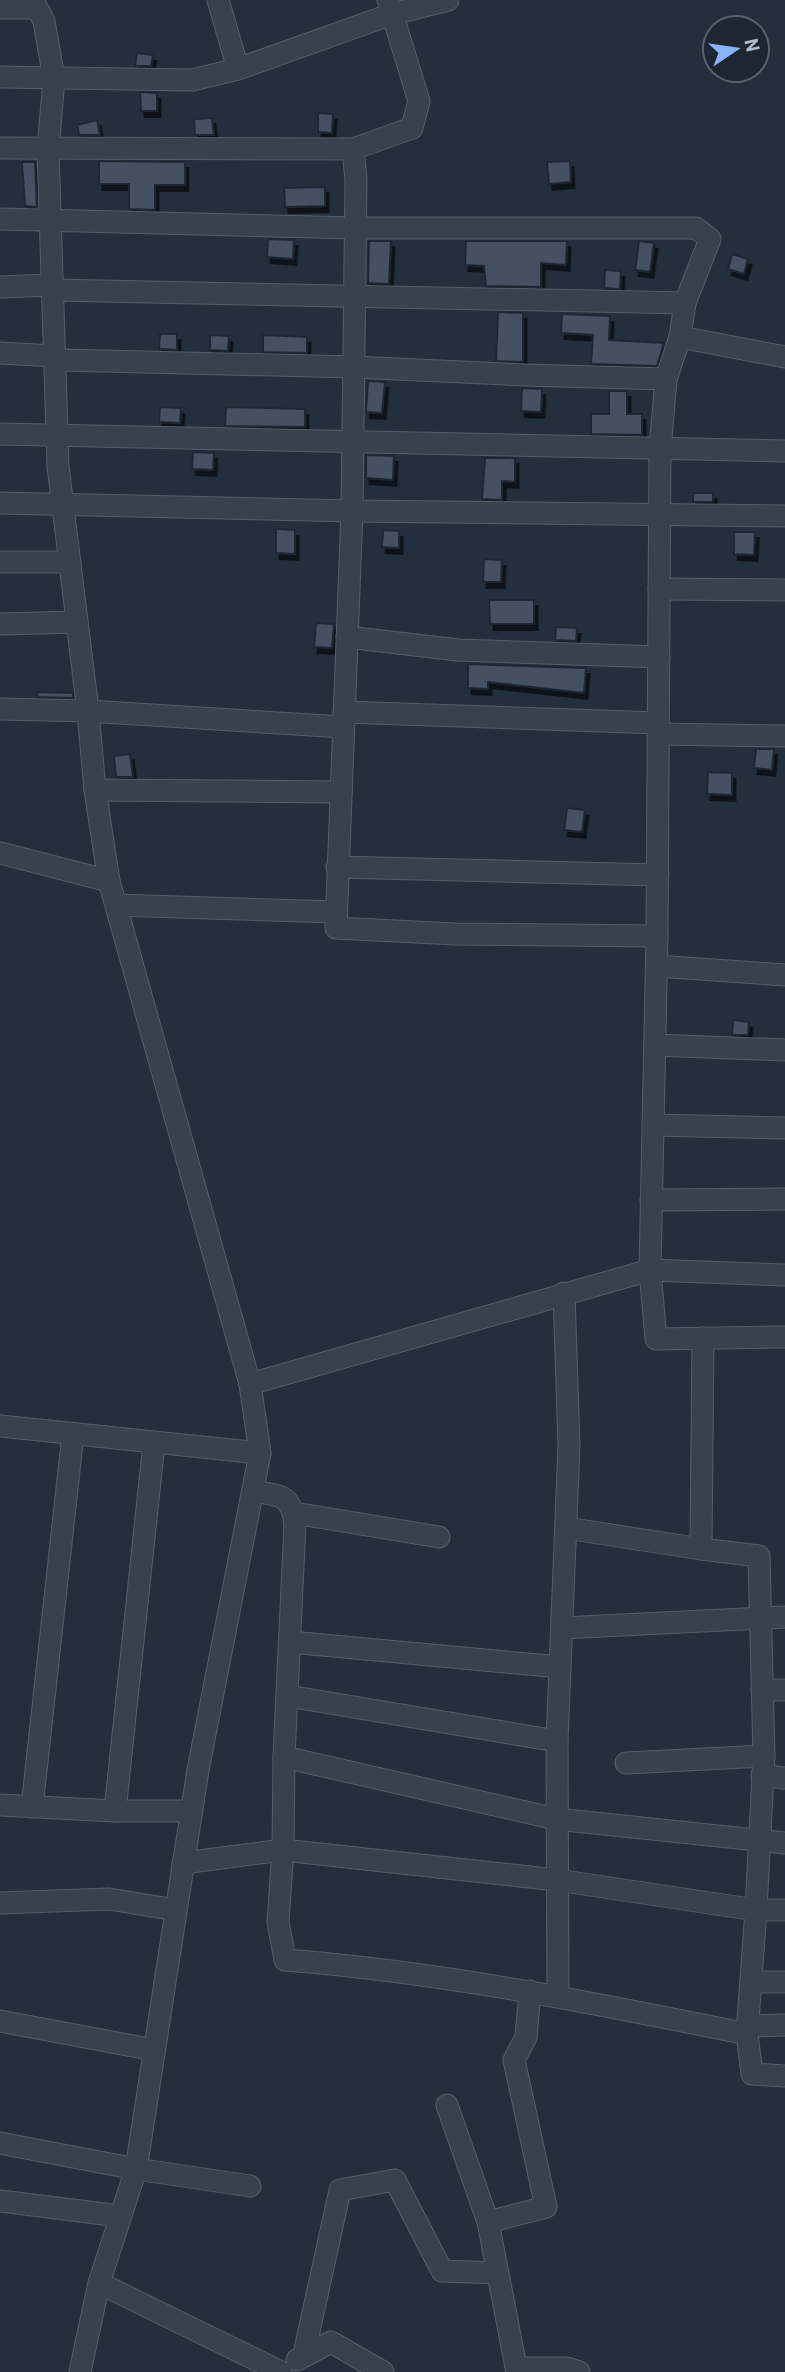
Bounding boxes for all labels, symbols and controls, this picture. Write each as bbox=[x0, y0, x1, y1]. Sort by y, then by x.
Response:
north arrow bbox=[701, 14, 771, 84]
text: N bbox=[740, 36, 766, 54]

